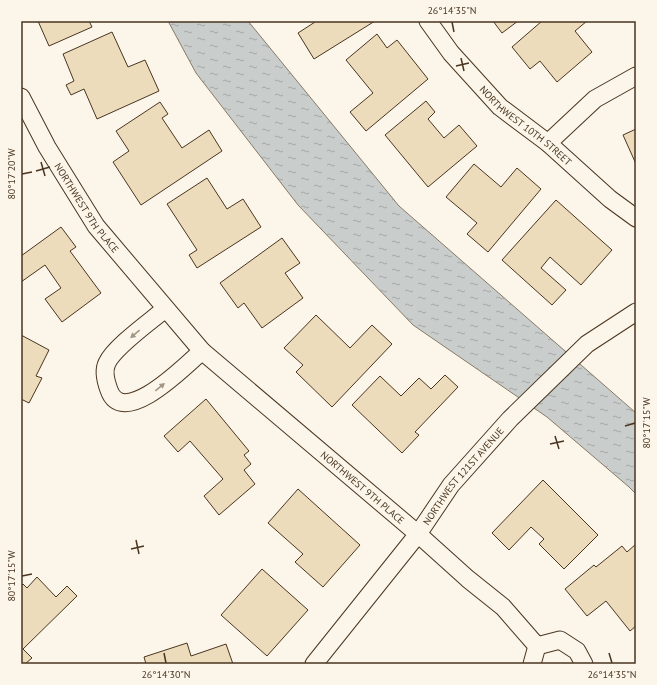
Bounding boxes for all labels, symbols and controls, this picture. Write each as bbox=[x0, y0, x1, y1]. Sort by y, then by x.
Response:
text: 26°14'35"N bbox=[427, 4, 477, 17]
street label: NORTHWEST 10TH STREET bbox=[477, 83, 575, 168]
text: 80°17'20"W bbox=[5, 148, 18, 200]
street label: NORTHWEST 9TH PLACE bbox=[52, 160, 122, 255]
one-way arrow bbox=[130, 329, 141, 338]
one-way arrow bbox=[154, 382, 165, 391]
text: 80°17'15"W bbox=[640, 397, 653, 449]
street label: NORTHWEST 121ST AVENUE bbox=[420, 424, 506, 527]
street label: NORTHWEST 9TH PLACE bbox=[318, 448, 407, 526]
text: 80°17'15"W bbox=[5, 550, 18, 602]
text: 26°14'30"N bbox=[141, 668, 191, 681]
text: 26°14'35"N bbox=[587, 668, 637, 681]

